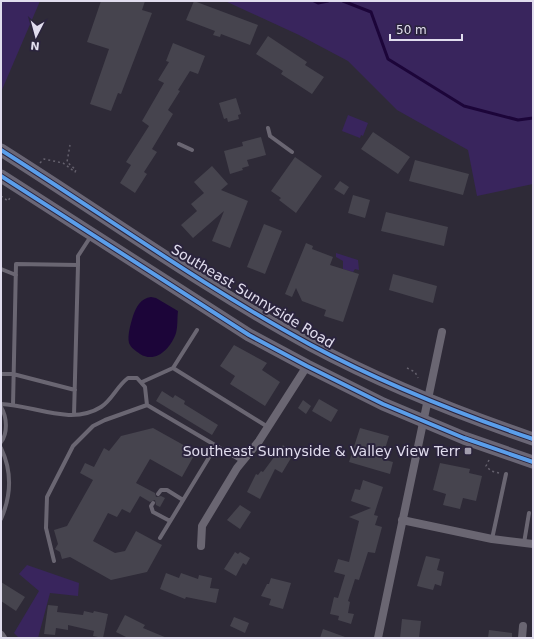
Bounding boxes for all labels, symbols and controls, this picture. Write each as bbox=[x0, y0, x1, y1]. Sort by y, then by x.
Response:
north arrow bbox=[16, 16, 56, 56]
scale bar bbox=[390, 16, 462, 42]
text: 50 m bbox=[396, 23, 427, 37]
text: N bbox=[30, 39, 40, 52]
street label: Southeast Sunnyside Road bbox=[169, 241, 337, 351]
place label: Southeast Sunnyside & Valley View Terr bbox=[183, 443, 460, 459]
marker: Southeast Sunnyside & Valley View Terr bbox=[463, 446, 473, 456]

